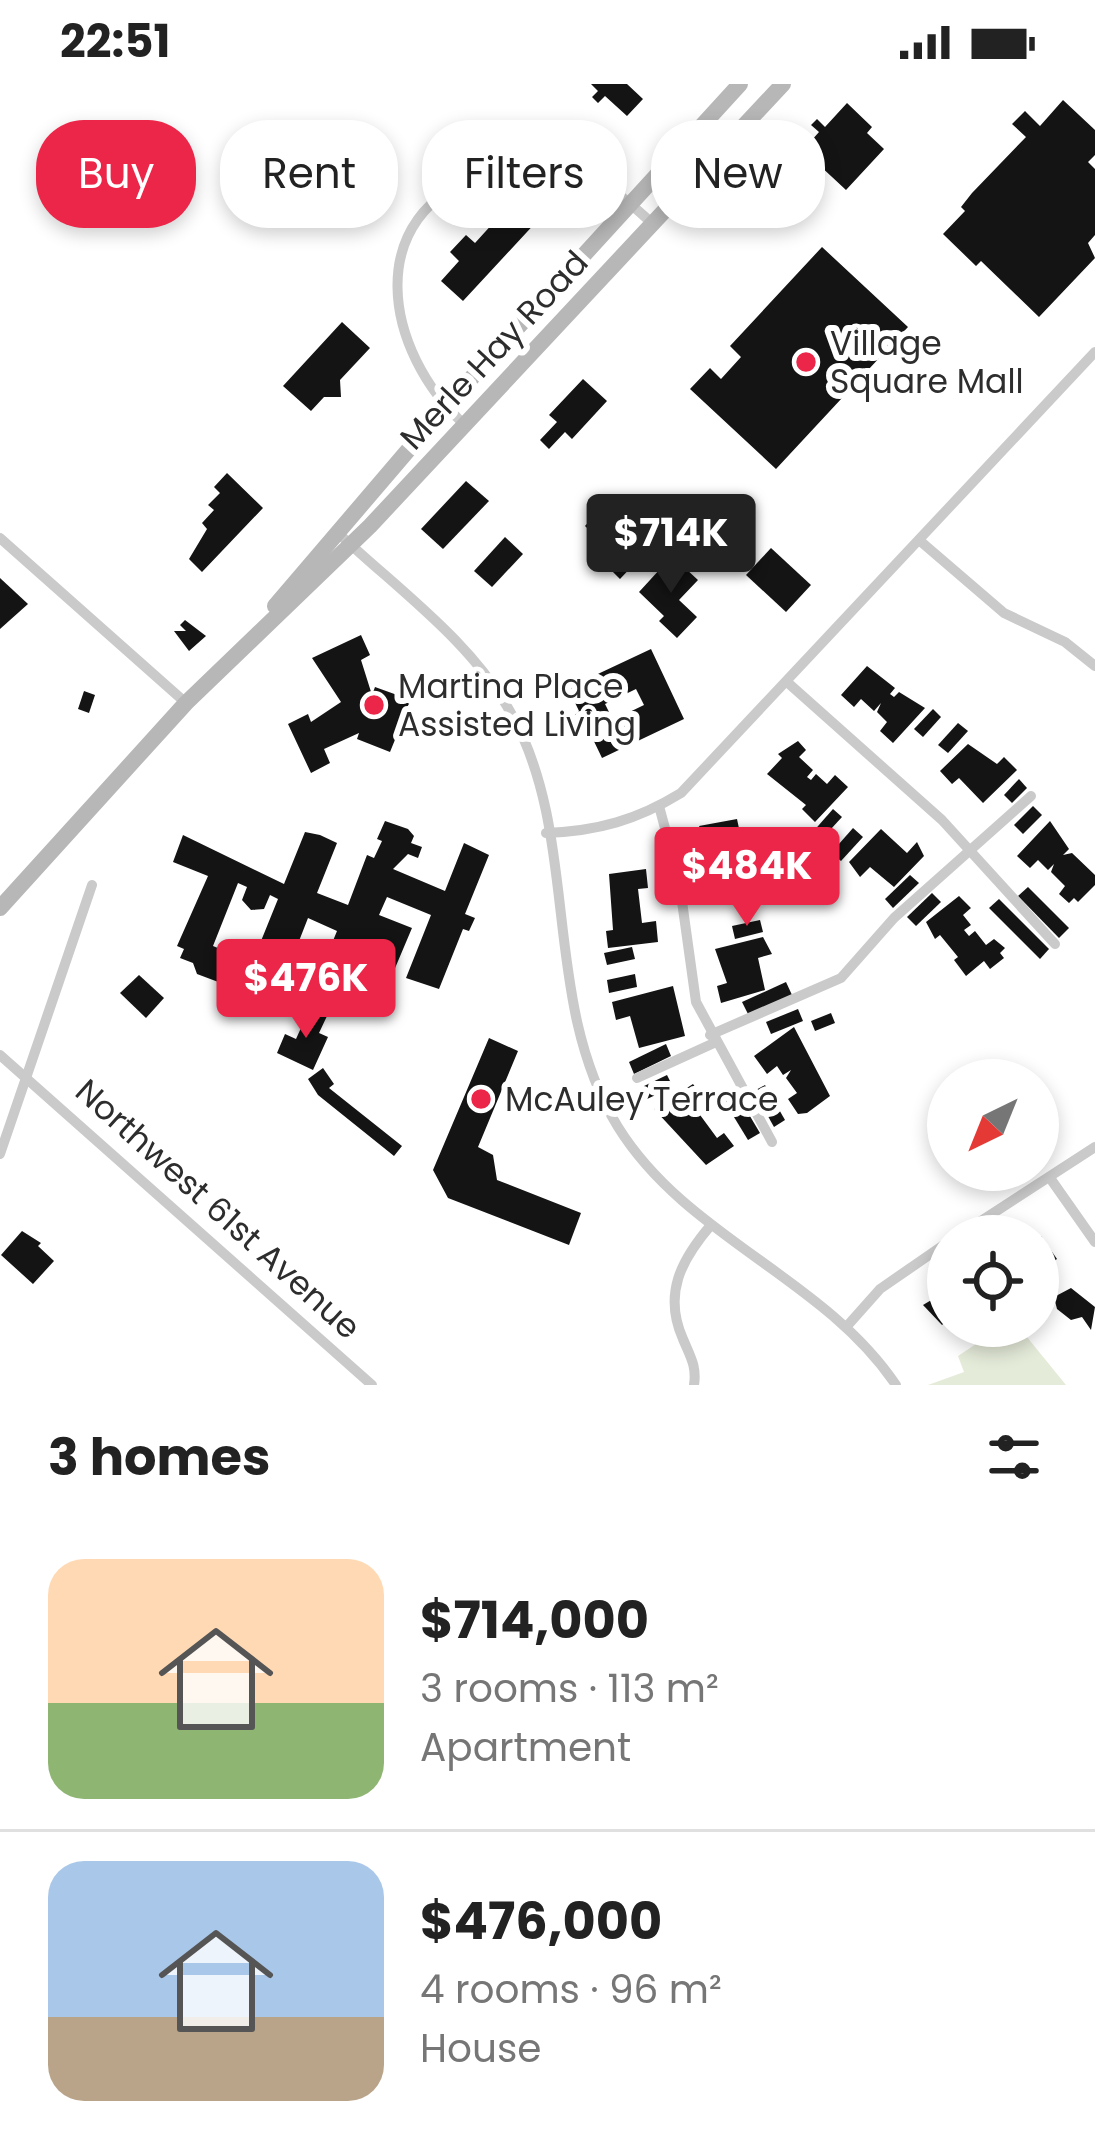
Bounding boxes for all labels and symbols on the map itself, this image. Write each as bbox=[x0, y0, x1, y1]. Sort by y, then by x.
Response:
street label: Merle Hay Road bbox=[389, 240, 599, 460]
place label: Village Square Mall bbox=[830, 320, 1024, 405]
marker: Village Square Mall bbox=[793, 349, 819, 375]
pin: $714K bbox=[587, 494, 755, 596]
place label: Martina Place Assisted Living bbox=[398, 663, 636, 748]
marker: Martina Place Assisted Living bbox=[361, 692, 387, 718]
pin: $484K bbox=[663, 827, 831, 929]
pin: $476K bbox=[222, 939, 390, 1041]
north arrow bbox=[927, 1059, 1059, 1191]
street label: Northwest 61st Avenue bbox=[65, 1068, 371, 1350]
place label: McAuley Terrace bbox=[505, 1076, 779, 1123]
marker: McAuley Terrace bbox=[468, 1086, 494, 1112]

